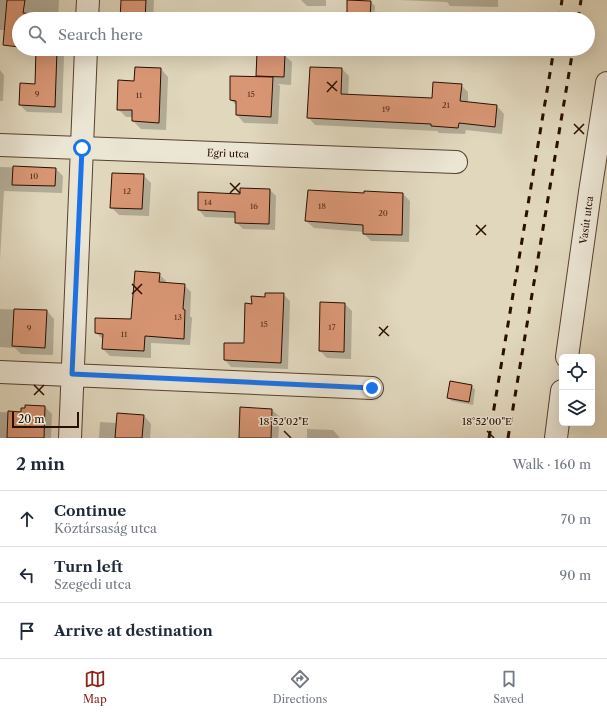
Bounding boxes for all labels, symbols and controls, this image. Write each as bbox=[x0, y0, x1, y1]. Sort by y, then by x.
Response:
search box bbox=[12, 12, 595, 56]
icon: search bbox=[26, 23, 48, 45]
text: Search here bbox=[58, 25, 143, 44]
house number: 9 bbox=[35, 89, 40, 99]
house number: 15 bbox=[247, 89, 255, 99]
house number: 11 bbox=[136, 90, 143, 100]
house number: 21 bbox=[442, 100, 451, 110]
house number: 19 bbox=[382, 104, 390, 114]
route start bbox=[73, 139, 91, 157]
street label: Egri utca bbox=[207, 146, 250, 161]
house number: 10 bbox=[30, 171, 38, 181]
house number: 12 bbox=[123, 186, 131, 196]
street label: Vasút utca bbox=[577, 195, 596, 246]
house number: 14 bbox=[204, 197, 212, 207]
house number: 16 bbox=[250, 201, 258, 211]
house number: 18 bbox=[318, 201, 326, 211]
house number: 20 bbox=[378, 208, 388, 218]
house number: 13 bbox=[174, 312, 182, 322]
house number: 15 bbox=[260, 319, 268, 329]
house number: 17 bbox=[328, 322, 336, 332]
house number: 9 bbox=[27, 323, 32, 333]
house number: 11 bbox=[121, 329, 128, 339]
map controls bbox=[559, 354, 595, 426]
button: locate bbox=[559, 354, 595, 390]
route end bbox=[363, 379, 381, 397]
button: layers bbox=[559, 390, 595, 426]
scale bar bbox=[12, 410, 79, 429]
text: 20 m bbox=[18, 412, 44, 426]
text: 18°52'02"E bbox=[259, 415, 309, 428]
text: 18°52'00"E bbox=[462, 415, 512, 428]
text: 2 min bbox=[16, 454, 65, 474]
text: Walk · 160 m bbox=[512, 456, 591, 472]
text: Continue bbox=[54, 501, 126, 520]
icon: ahead bbox=[16, 508, 38, 530]
text: 70 m bbox=[561, 511, 591, 527]
text: Köztársaság utca bbox=[54, 520, 157, 536]
text: Turn left bbox=[54, 557, 123, 576]
icon: left bbox=[16, 564, 38, 586]
text: 90 m bbox=[560, 567, 591, 583]
text: Szegedi utca bbox=[54, 576, 131, 592]
icon: arrive bbox=[16, 620, 38, 642]
text: Arrive at destination bbox=[54, 621, 213, 640]
tab: Map bbox=[83, 668, 107, 706]
tab: Directions bbox=[273, 668, 327, 706]
tab: Saved bbox=[493, 668, 524, 706]

